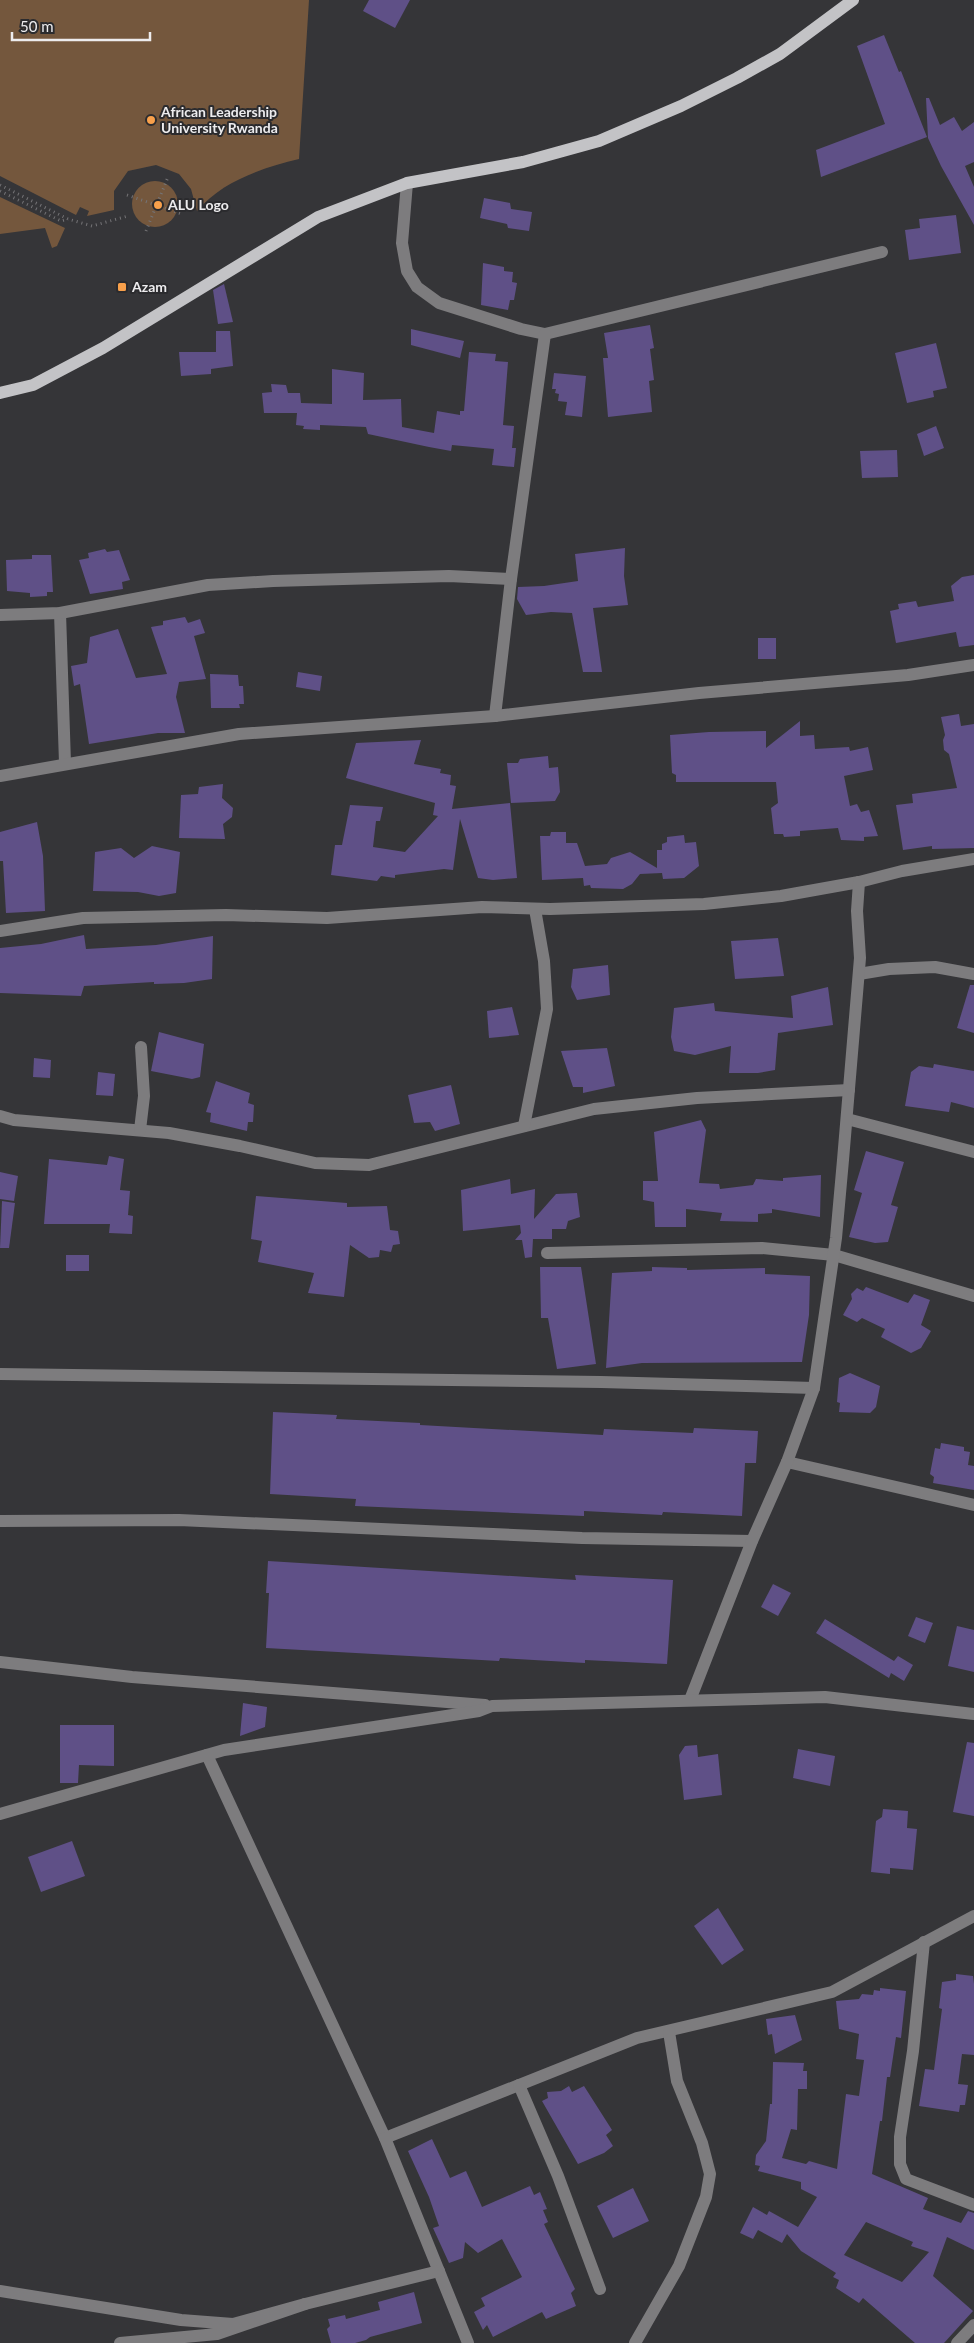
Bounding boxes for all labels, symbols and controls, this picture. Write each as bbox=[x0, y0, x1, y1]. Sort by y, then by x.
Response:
scale bar bbox=[12, 10, 150, 42]
text: 50 m bbox=[20, 17, 54, 35]
place label: African Leadership University Rwanda bbox=[160, 103, 278, 136]
marker: African Leadership University Rwanda bbox=[145, 114, 157, 126]
place label: ALU Logo bbox=[167, 196, 229, 213]
marker: ALU Logo bbox=[152, 199, 164, 211]
place label: Azam bbox=[131, 278, 167, 295]
marker: Azam bbox=[116, 281, 128, 293]

